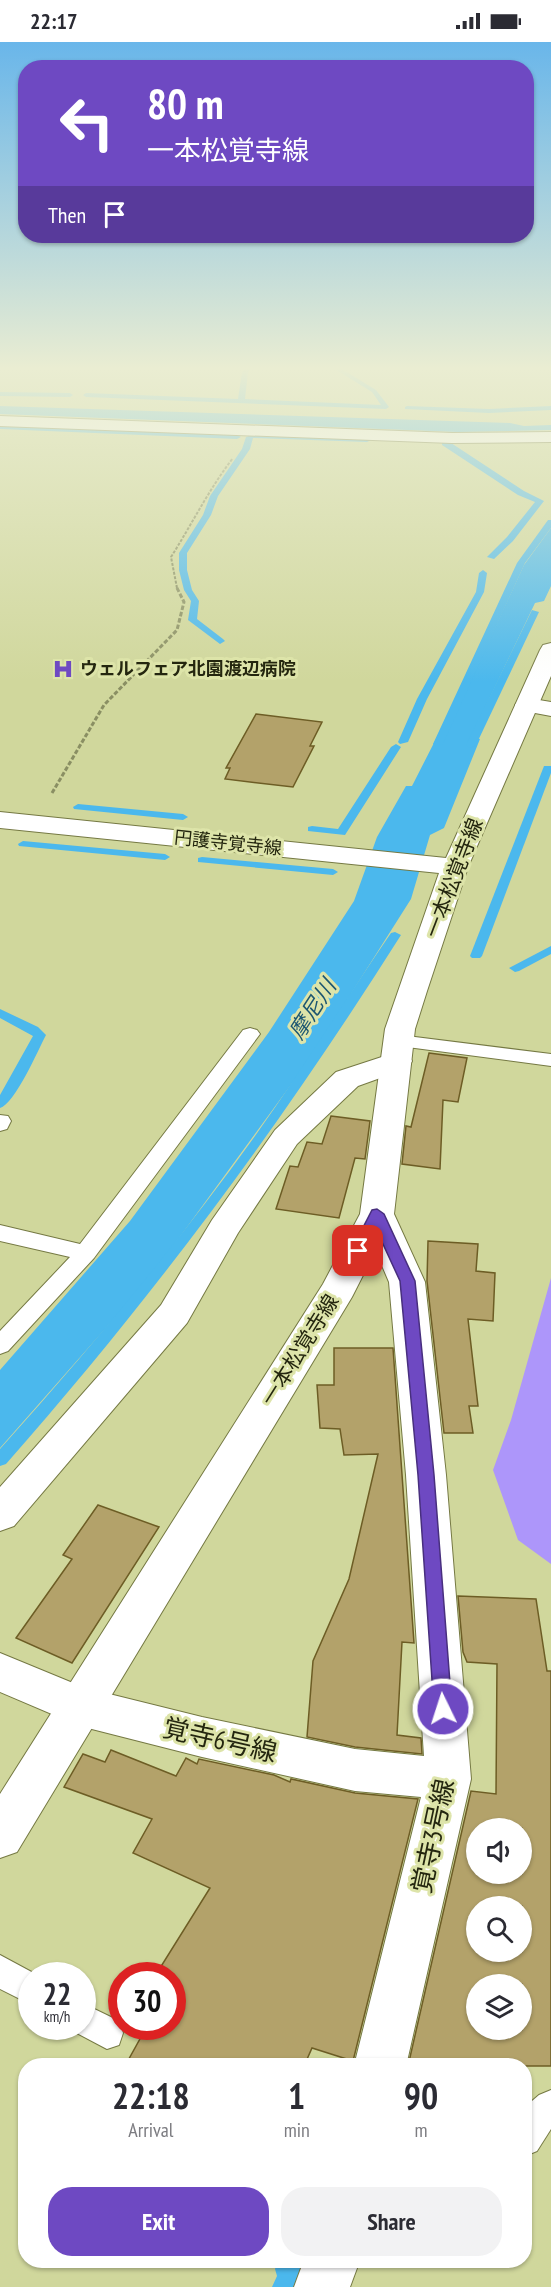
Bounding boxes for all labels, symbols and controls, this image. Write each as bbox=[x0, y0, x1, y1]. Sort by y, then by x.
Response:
text: 22:17 bbox=[30, 7, 78, 35]
text: 80 m bbox=[147, 76, 224, 131]
icon: left bbox=[48, 84, 126, 162]
text: 一本松覚寺線 bbox=[147, 133, 309, 167]
icon: arrive bbox=[98, 198, 131, 231]
text: Then bbox=[48, 201, 86, 229]
hospital icon: ウェルフェア北園渡辺病院 bbox=[51, 657, 75, 681]
place label: ウェルフェア北園渡辺病院 bbox=[80, 657, 296, 680]
street label: 一本松覚寺線 bbox=[418, 814, 489, 941]
street label: 円護寺覚寺線 bbox=[173, 825, 283, 860]
water label: 摩尼川 bbox=[282, 972, 343, 1044]
pin bbox=[332, 1225, 383, 1276]
icon: arrive bbox=[341, 1234, 374, 1267]
street label: 一本松覚寺線 bbox=[255, 1289, 344, 1410]
position arrow bbox=[411, 1677, 475, 1741]
street label: 覚寺6号線 bbox=[160, 1710, 280, 1769]
street label: 覚寺3号線 bbox=[404, 1776, 461, 1896]
map controls bbox=[466, 1818, 532, 2040]
button: sound bbox=[466, 1818, 532, 1884]
button: search bbox=[466, 1896, 532, 1962]
speed limit sign: 30 bbox=[108, 1962, 186, 2040]
text: 22 bbox=[43, 1974, 71, 2013]
button: layers bbox=[466, 1974, 532, 2040]
text: km/h bbox=[44, 2007, 70, 2026]
text: 22:18 bbox=[112, 2072, 190, 2119]
text: 1 bbox=[288, 2072, 305, 2119]
text: 90 bbox=[404, 2072, 438, 2119]
text: Arrival bbox=[128, 2117, 173, 2143]
text: min bbox=[284, 2117, 310, 2143]
text: m bbox=[414, 2117, 427, 2143]
button: Exit bbox=[48, 2187, 269, 2256]
button: Share bbox=[281, 2187, 502, 2256]

